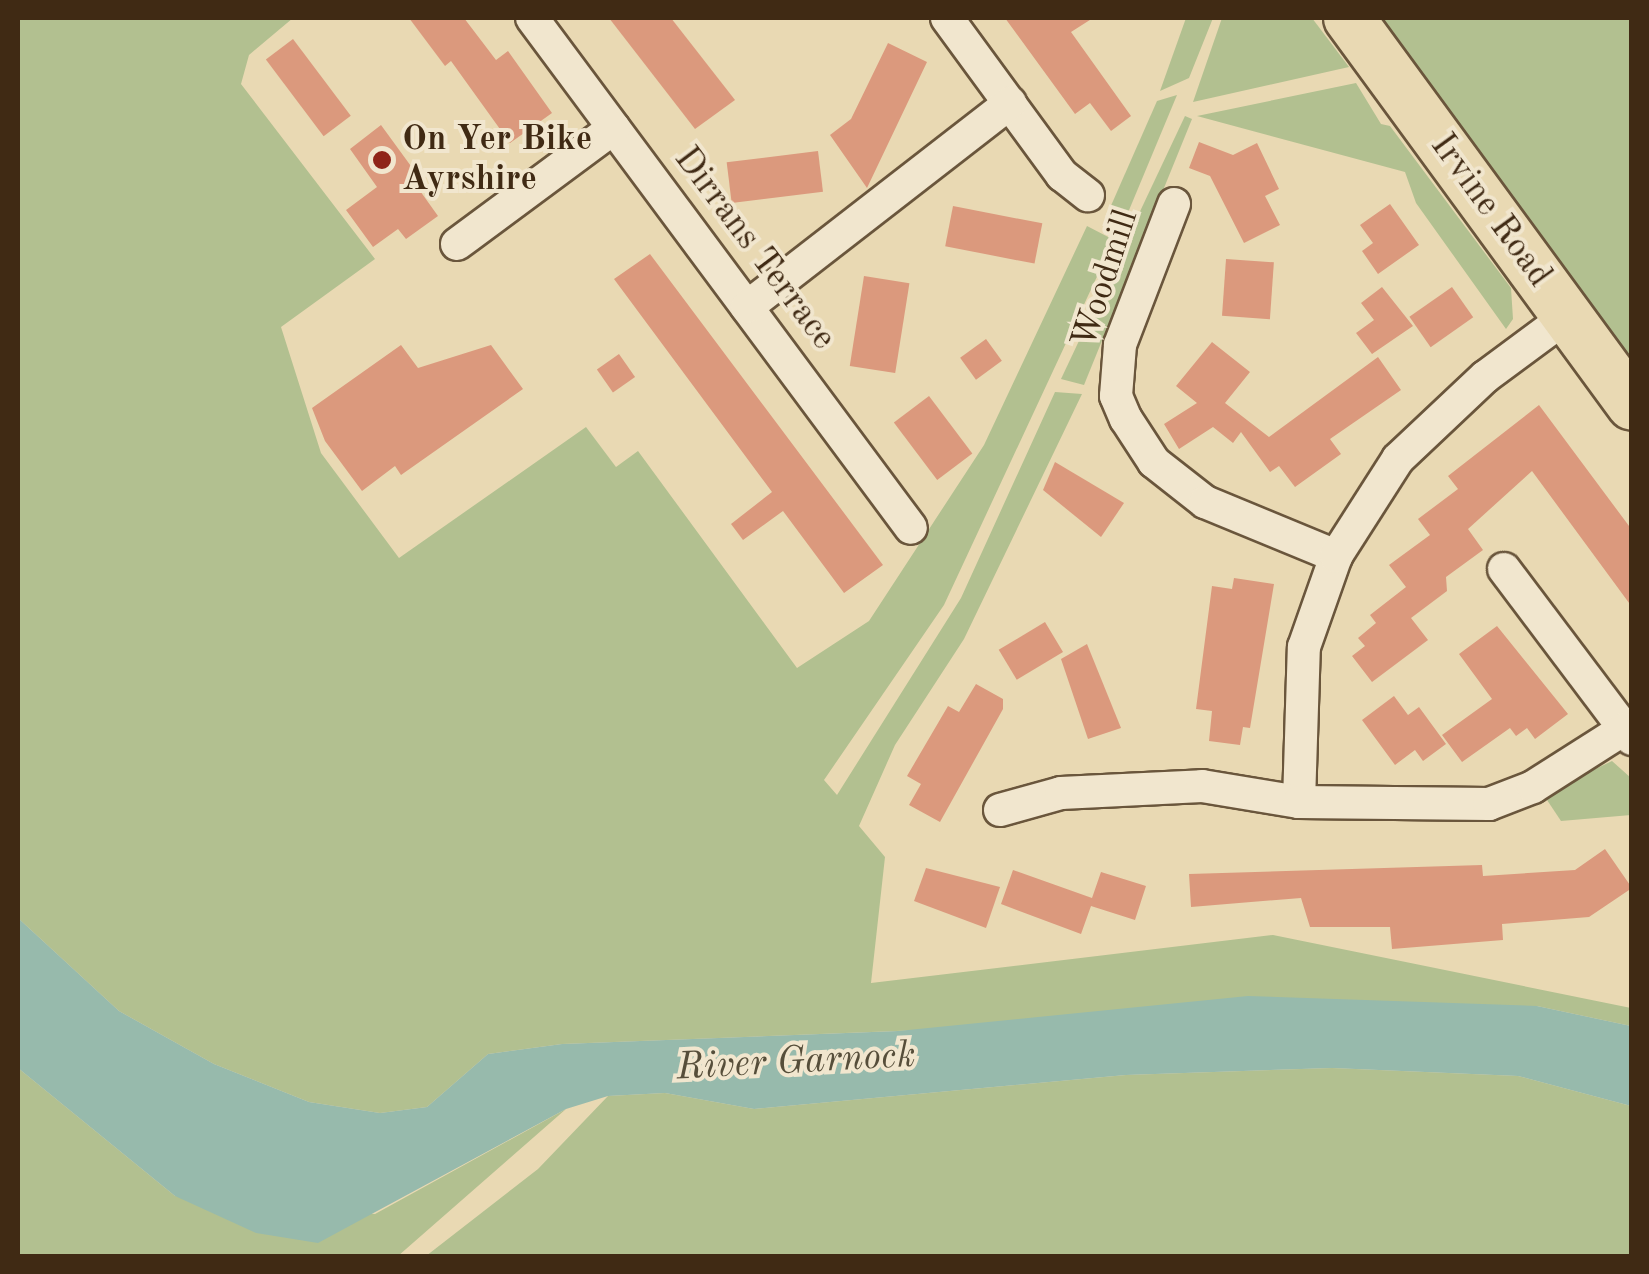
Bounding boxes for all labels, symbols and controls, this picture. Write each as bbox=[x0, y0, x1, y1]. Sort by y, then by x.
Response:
place label: On Yer Bike Ayrshire bbox=[402, 119, 592, 201]
street label: Irvine Road bbox=[1420, 126, 1560, 296]
street label: Dirrans Terrace bbox=[664, 139, 844, 359]
marker: On Yer Bike Ayrshire bbox=[371, 149, 393, 171]
street label: Woodmill bbox=[1064, 204, 1148, 354]
water label: River Garnock bbox=[675, 1034, 917, 1092]

